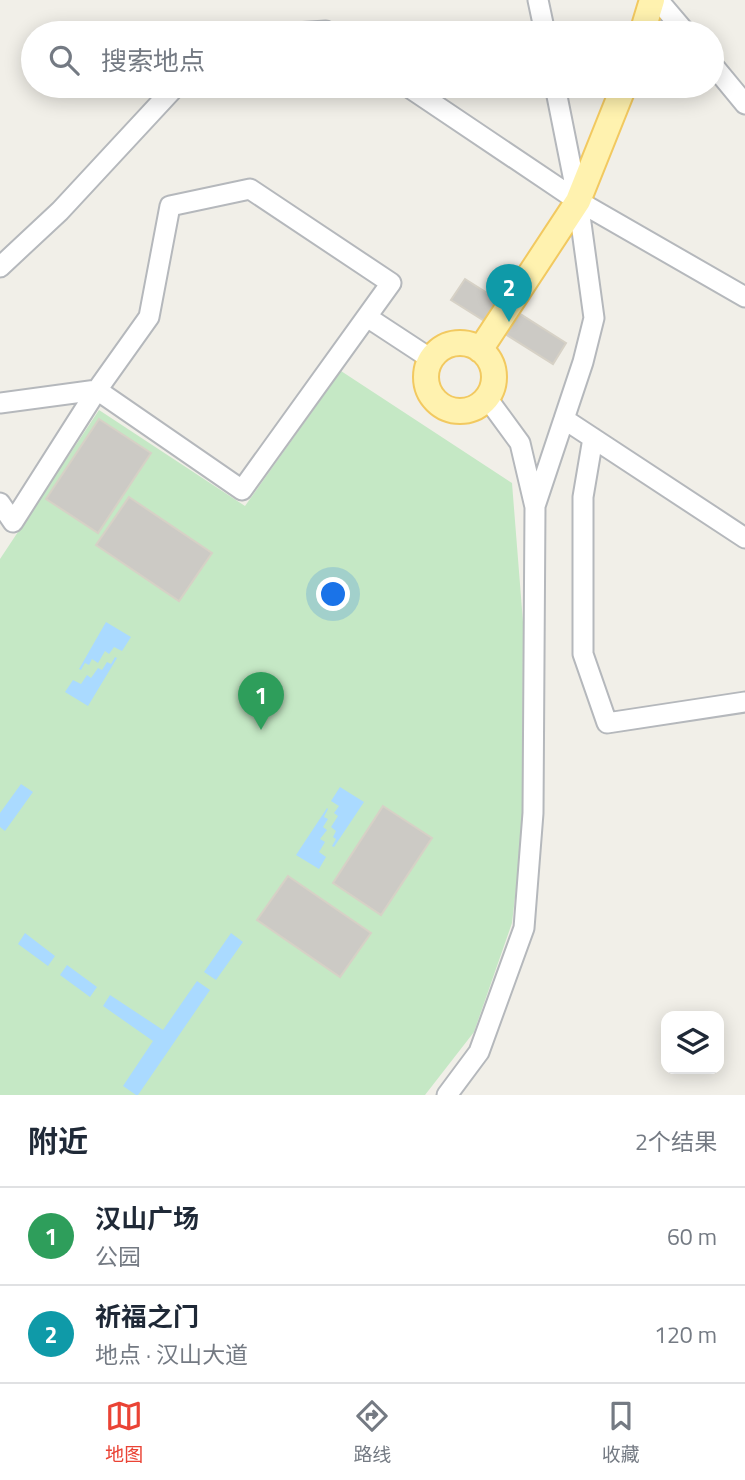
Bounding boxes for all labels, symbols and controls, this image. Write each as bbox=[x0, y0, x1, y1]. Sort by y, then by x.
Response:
search box bbox=[21, 21, 724, 98]
icon: search bbox=[45, 41, 83, 79]
text: 搜索地点 bbox=[101, 41, 205, 80]
pin: 2 bbox=[486, 264, 532, 322]
your location bbox=[316, 577, 350, 611]
pin: 1 bbox=[238, 672, 284, 730]
map controls bbox=[661, 1011, 724, 1074]
button: layers bbox=[661, 1011, 724, 1074]
text: 附近 bbox=[28, 1118, 88, 1164]
text: 2个结果 bbox=[635, 1124, 717, 1159]
text: 汉山广场 bbox=[95, 1199, 199, 1238]
text: 1 bbox=[45, 1219, 57, 1254]
text: 60 m bbox=[667, 1219, 717, 1254]
text: 公园 bbox=[95, 1239, 141, 1274]
text: 祈福之门 bbox=[95, 1297, 199, 1336]
text: 2 bbox=[45, 1317, 57, 1352]
text: 120 m bbox=[654, 1317, 717, 1352]
text: 地点 · 汉山大道 bbox=[95, 1337, 248, 1372]
tab: 地图 bbox=[105, 1397, 143, 1468]
tab: 路线 bbox=[353, 1397, 392, 1468]
tab: 收藏 bbox=[602, 1397, 640, 1468]

